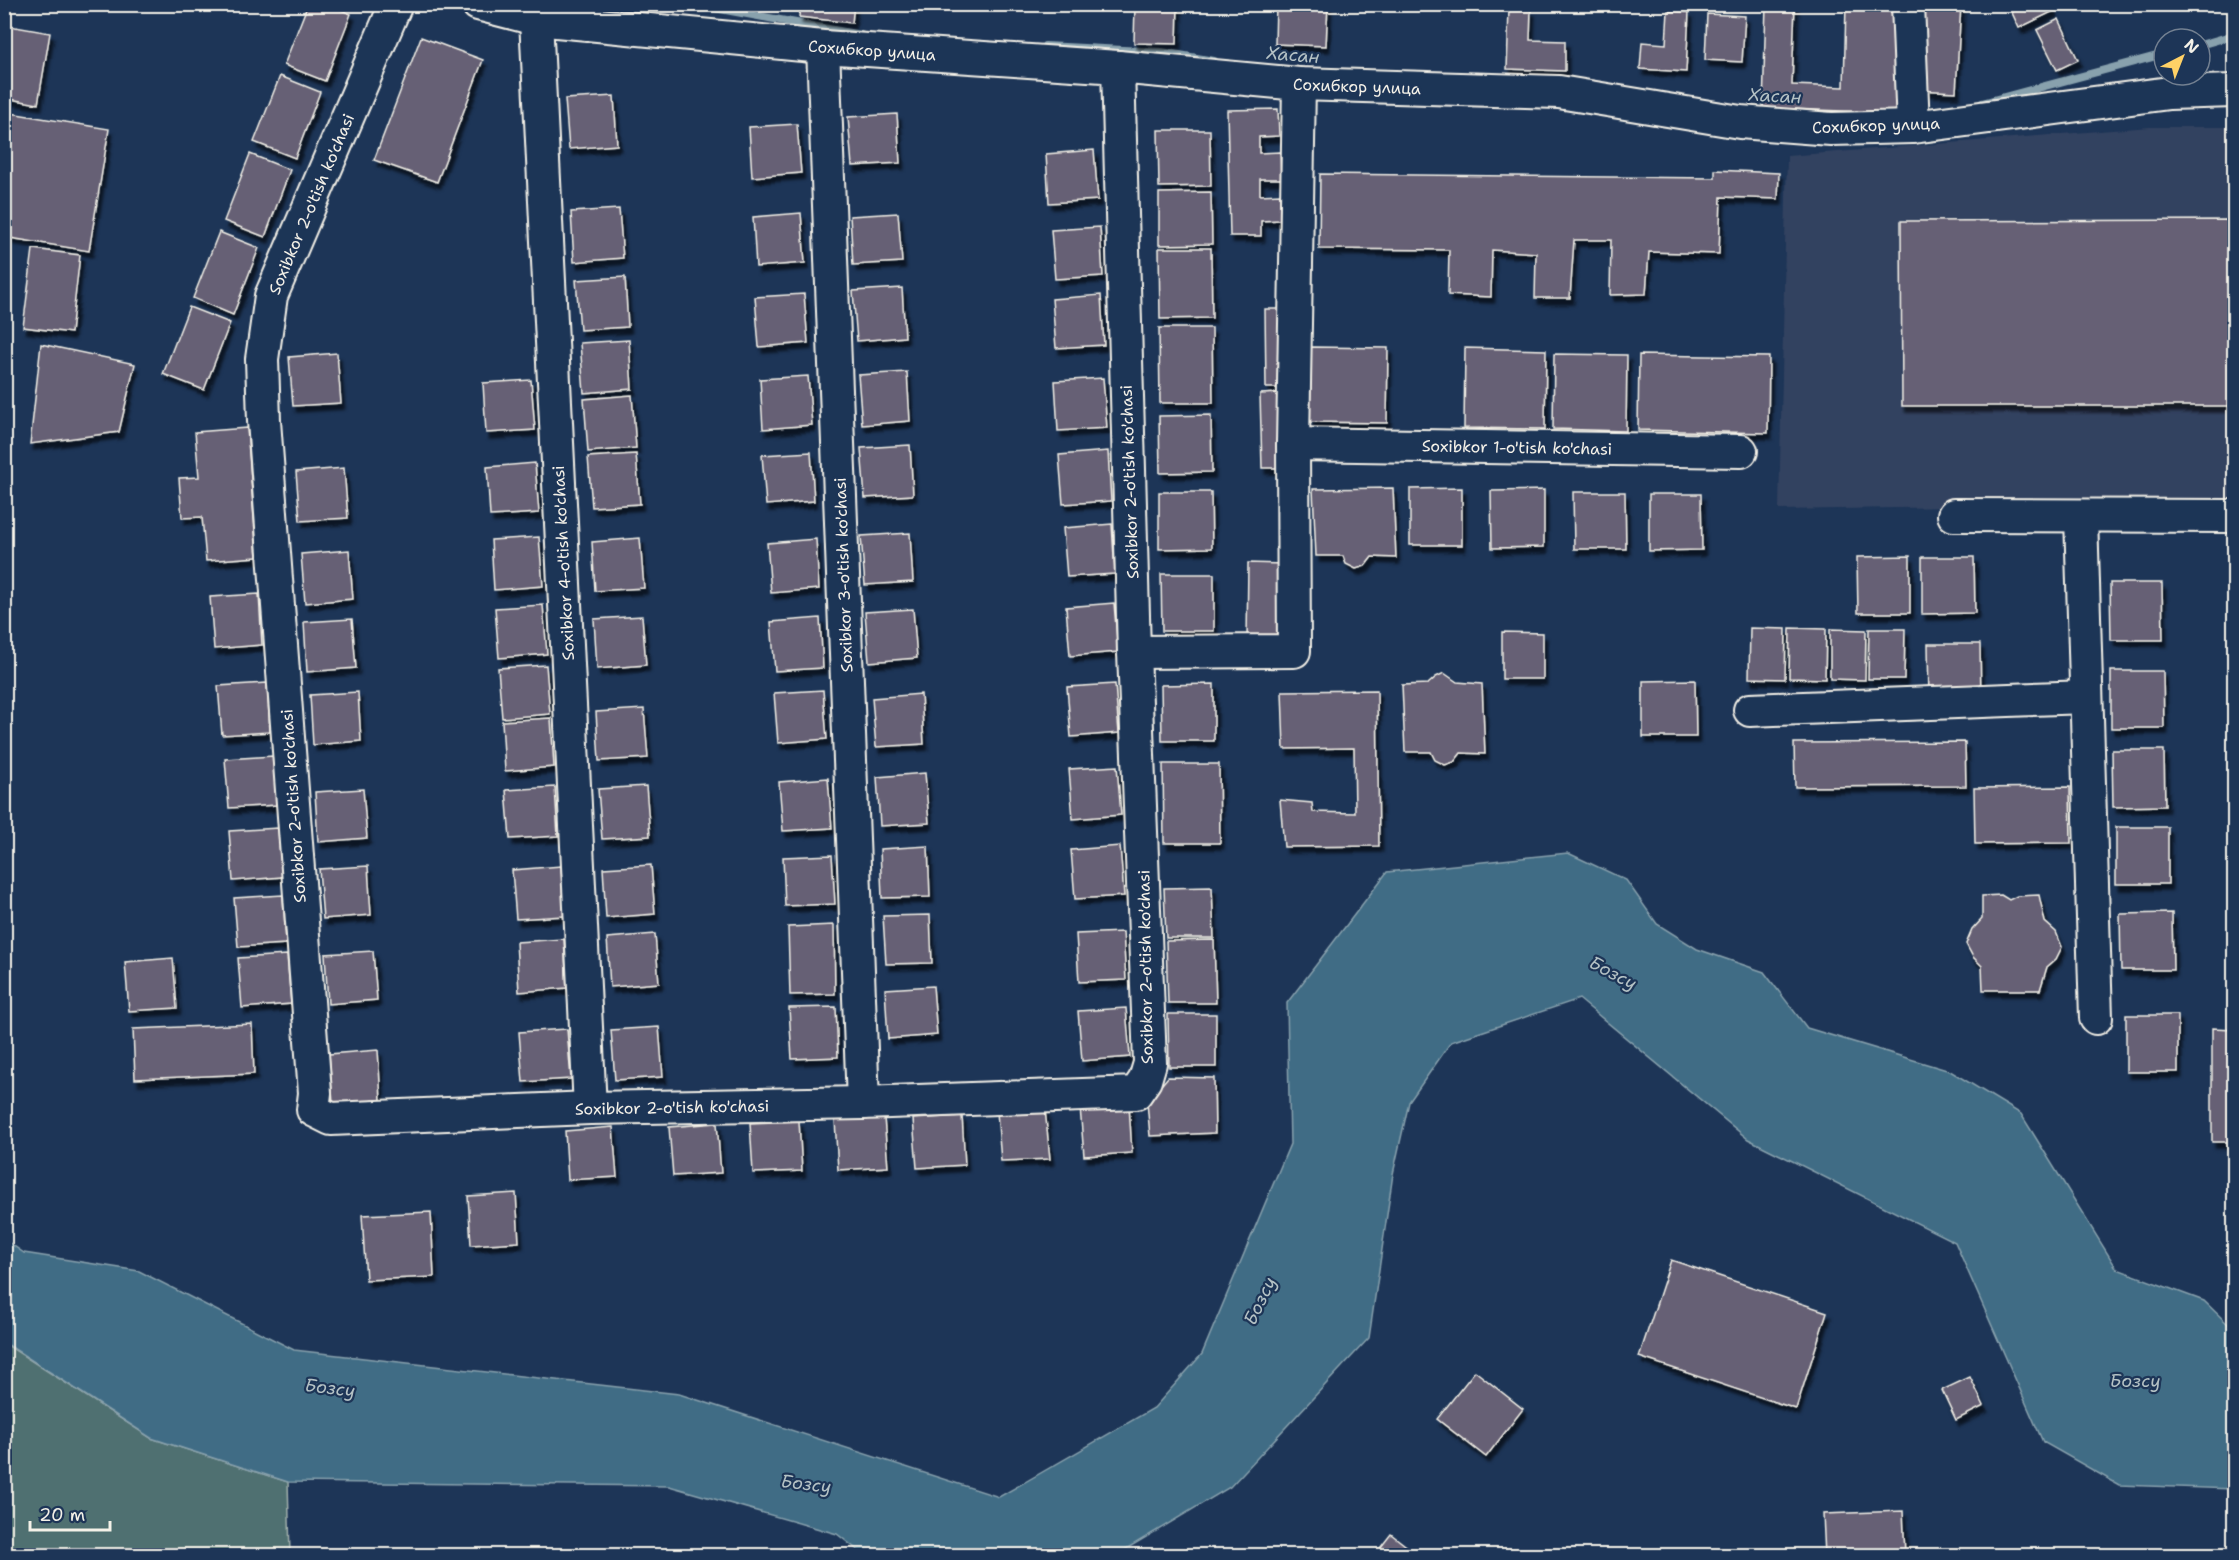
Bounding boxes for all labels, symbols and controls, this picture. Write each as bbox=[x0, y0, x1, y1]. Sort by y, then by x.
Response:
north arrow bbox=[2152, 27, 2212, 87]
text: N bbox=[2180, 34, 2203, 58]
street label: Сохибкор улица bbox=[807, 36, 937, 65]
water label: Хасан bbox=[1265, 41, 1321, 69]
street label: Сохибкор улица bbox=[1293, 74, 1421, 99]
water label: Хасан bbox=[1747, 83, 1802, 109]
street label: Soxibkor 2-o'tish ko'chasi bbox=[264, 111, 359, 298]
street label: Сохибкор улица bbox=[1812, 113, 1940, 138]
street label: Soxibkor 2-o'tish ko'chasi bbox=[1116, 385, 1143, 579]
street label: Soxibkor 1-o'tish ko'chasi bbox=[1422, 435, 1612, 460]
street label: Soxibkor 4-o'tish ko'chasi bbox=[548, 465, 579, 661]
street label: Soxibkor 3-o'tish ko'chasi bbox=[830, 477, 857, 673]
street label: Soxibkor 2-o'tish ko'chasi bbox=[276, 708, 311, 904]
street label: Soxibkor 2-o'tish ko'chasi bbox=[1133, 870, 1158, 1064]
water label: Бозсу bbox=[1585, 950, 1641, 996]
street label: Soxibkor 2-o'tish ko'chasi bbox=[575, 1095, 769, 1120]
water label: Бозсу bbox=[1238, 1273, 1282, 1329]
water label: Бозсу bbox=[2109, 1369, 2161, 1393]
water label: Бозсу bbox=[303, 1373, 357, 1403]
water label: Бозсу bbox=[779, 1469, 833, 1499]
scale bar bbox=[30, 1494, 110, 1532]
text: 20 m bbox=[39, 1503, 85, 1527]

